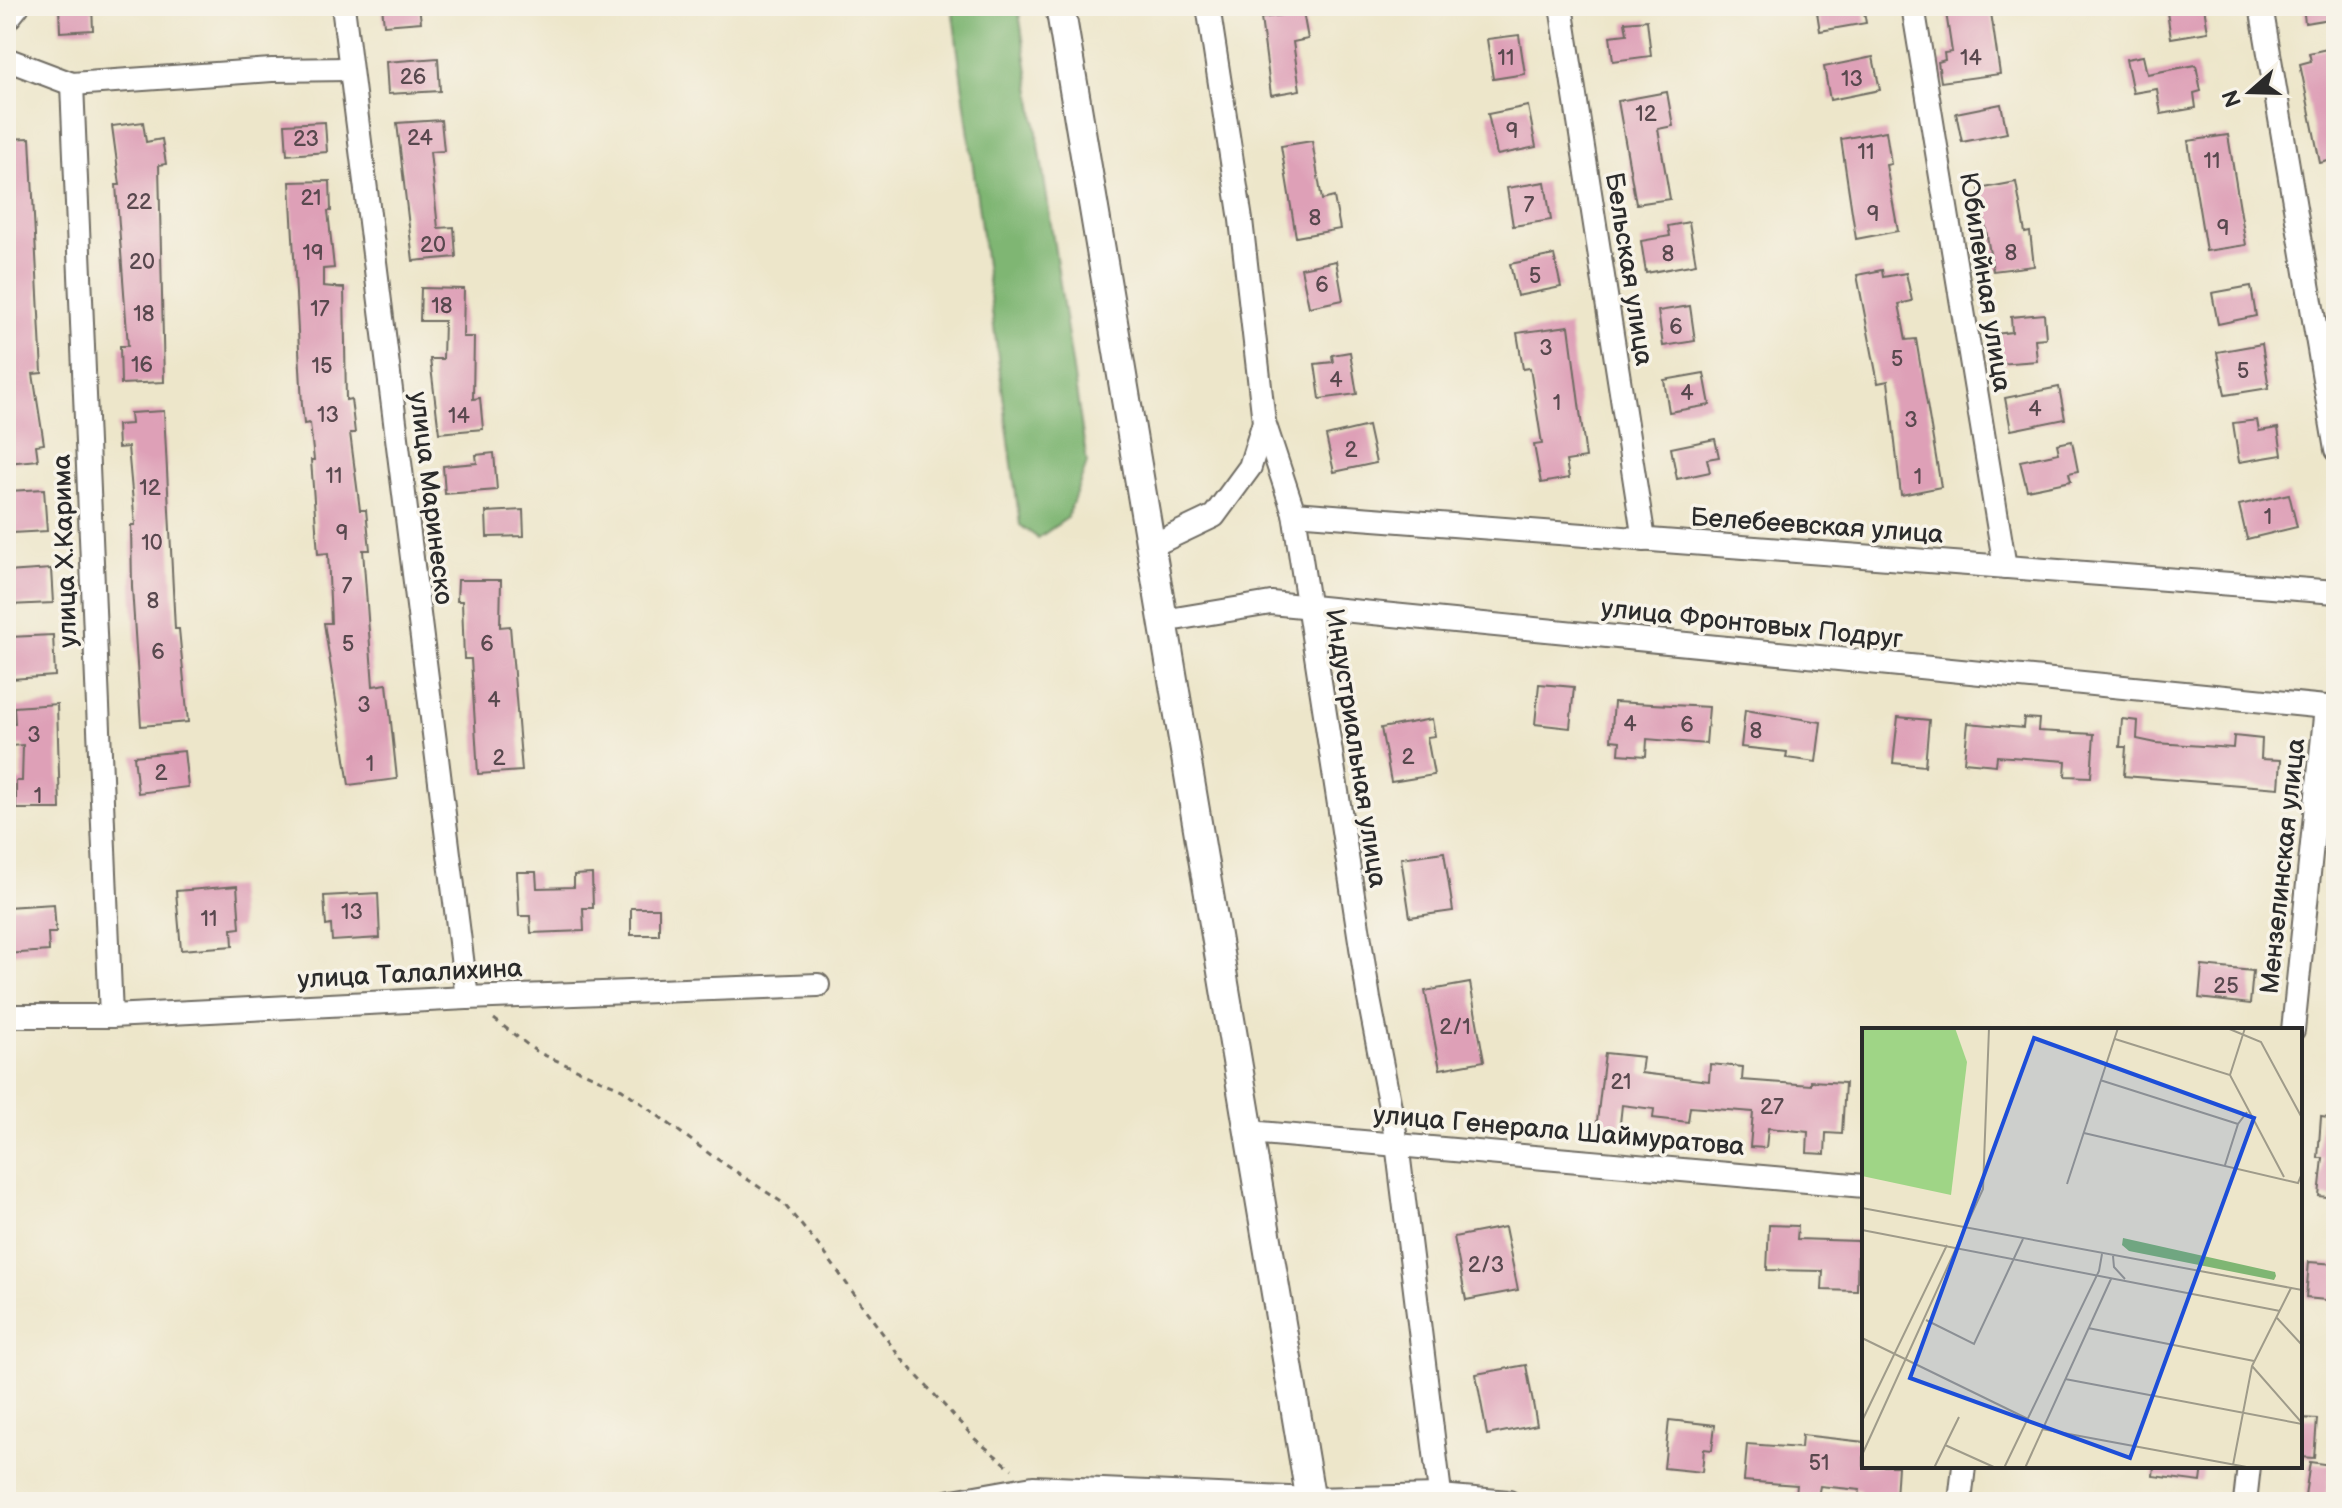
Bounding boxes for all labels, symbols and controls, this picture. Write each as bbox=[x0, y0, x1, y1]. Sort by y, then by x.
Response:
house number: 11 bbox=[1497, 45, 1515, 72]
house number: 14 bbox=[1960, 45, 1983, 72]
north arrow bbox=[2210, 52, 2290, 132]
house number: 26 bbox=[400, 64, 426, 91]
house number: 13 bbox=[1841, 66, 1863, 93]
text: N bbox=[2217, 86, 2248, 111]
house number: 12 bbox=[1635, 101, 1657, 128]
house number: 9 bbox=[1506, 118, 1518, 145]
house number: 24 bbox=[407, 125, 434, 152]
house number: 23 bbox=[293, 126, 319, 153]
house number: 11 bbox=[1857, 139, 1875, 166]
house number: 11 bbox=[2203, 148, 2221, 175]
street label: Бельская улица bbox=[1598, 170, 1659, 368]
street label: Юбилейная улица bbox=[1952, 170, 2017, 394]
house number: 21 bbox=[300, 185, 322, 212]
house number: 22 bbox=[126, 189, 152, 216]
house number: 7 bbox=[1524, 192, 1535, 219]
house number: 9 bbox=[1867, 201, 1879, 228]
house number: 8 bbox=[1309, 205, 1321, 232]
house number: 9 bbox=[2217, 215, 2229, 242]
house number: 20 bbox=[420, 232, 446, 259]
house number: 19 bbox=[302, 240, 324, 267]
house number: 8 bbox=[2005, 240, 2017, 267]
house number: 8 bbox=[1662, 241, 1674, 268]
house number: 20 bbox=[129, 249, 155, 276]
house number: 5 bbox=[1529, 263, 1541, 290]
house number: 6 bbox=[1315, 272, 1329, 299]
house number: 18 bbox=[431, 293, 453, 320]
house number: 17 bbox=[310, 296, 330, 323]
house number: 18 bbox=[133, 301, 155, 328]
house number: 6 bbox=[1669, 314, 1683, 341]
house number: 3 bbox=[1539, 335, 1553, 362]
house number: 5 bbox=[1891, 346, 1903, 373]
house number: 16 bbox=[131, 352, 153, 379]
house number: 15 bbox=[311, 353, 333, 380]
house number: 5 bbox=[2237, 358, 2249, 385]
house number: 4 bbox=[1329, 367, 1343, 394]
house number: 4 bbox=[1680, 380, 1694, 407]
street label: улица Маринеско bbox=[402, 390, 459, 606]
house number: 1 bbox=[1553, 390, 1561, 417]
house number: 4 bbox=[2028, 396, 2042, 423]
house number: 13 bbox=[317, 402, 339, 429]
house number: 14 bbox=[448, 403, 471, 430]
house number: 3 bbox=[1904, 407, 1918, 434]
house number: 2 bbox=[1345, 437, 1358, 464]
street label: улица Х.Карима bbox=[47, 454, 84, 648]
house number: 11 bbox=[325, 463, 343, 490]
house number: 1 bbox=[1914, 464, 1922, 491]
house number: 12 bbox=[139, 475, 161, 502]
street label: Белебеевская улица bbox=[1689, 502, 1944, 551]
house number: 1 bbox=[2264, 504, 2272, 531]
house number: 9 bbox=[336, 520, 348, 547]
house number: 10 bbox=[141, 530, 163, 557]
house number: 7 bbox=[342, 573, 353, 600]
house number: 8 bbox=[147, 588, 159, 615]
street label: улица Фронтовых Подруг bbox=[1599, 593, 1904, 656]
street label: Индустриальная улица bbox=[1318, 606, 1393, 890]
house number: 5 bbox=[342, 631, 354, 658]
house number: 6 bbox=[480, 631, 494, 658]
house number: 6 bbox=[151, 639, 165, 666]
house number: 4 bbox=[487, 687, 501, 714]
house number: 3 bbox=[357, 692, 371, 719]
house number: 4 bbox=[1623, 711, 1637, 738]
house number: 6 bbox=[1680, 712, 1694, 739]
house number: 8 bbox=[1750, 718, 1762, 745]
house number: 3 bbox=[27, 722, 41, 749]
street label: Мензелинская улица bbox=[2255, 737, 2312, 995]
house number: 2 bbox=[1402, 744, 1415, 771]
house number: 2 bbox=[493, 745, 506, 772]
house number: 1 bbox=[366, 751, 374, 778]
house number: 2 bbox=[155, 760, 168, 787]
house number: 1 bbox=[34, 783, 42, 810]
house number: 13 bbox=[341, 899, 363, 926]
house number: 11 bbox=[200, 906, 218, 933]
street label: улица Талалихина bbox=[297, 953, 523, 996]
house number: 25 bbox=[2213, 973, 2239, 1000]
house number: 2/1 bbox=[1439, 1014, 1471, 1041]
inset map bbox=[1862, 1028, 2302, 1468]
house number: 21 bbox=[1610, 1069, 1632, 1096]
house number: 27 bbox=[1760, 1094, 1784, 1121]
street label: улица Генерала Шаймуратова bbox=[1372, 1100, 1746, 1163]
house number: 2/3 bbox=[1468, 1252, 1504, 1279]
house number: 51 bbox=[1808, 1450, 1830, 1477]

